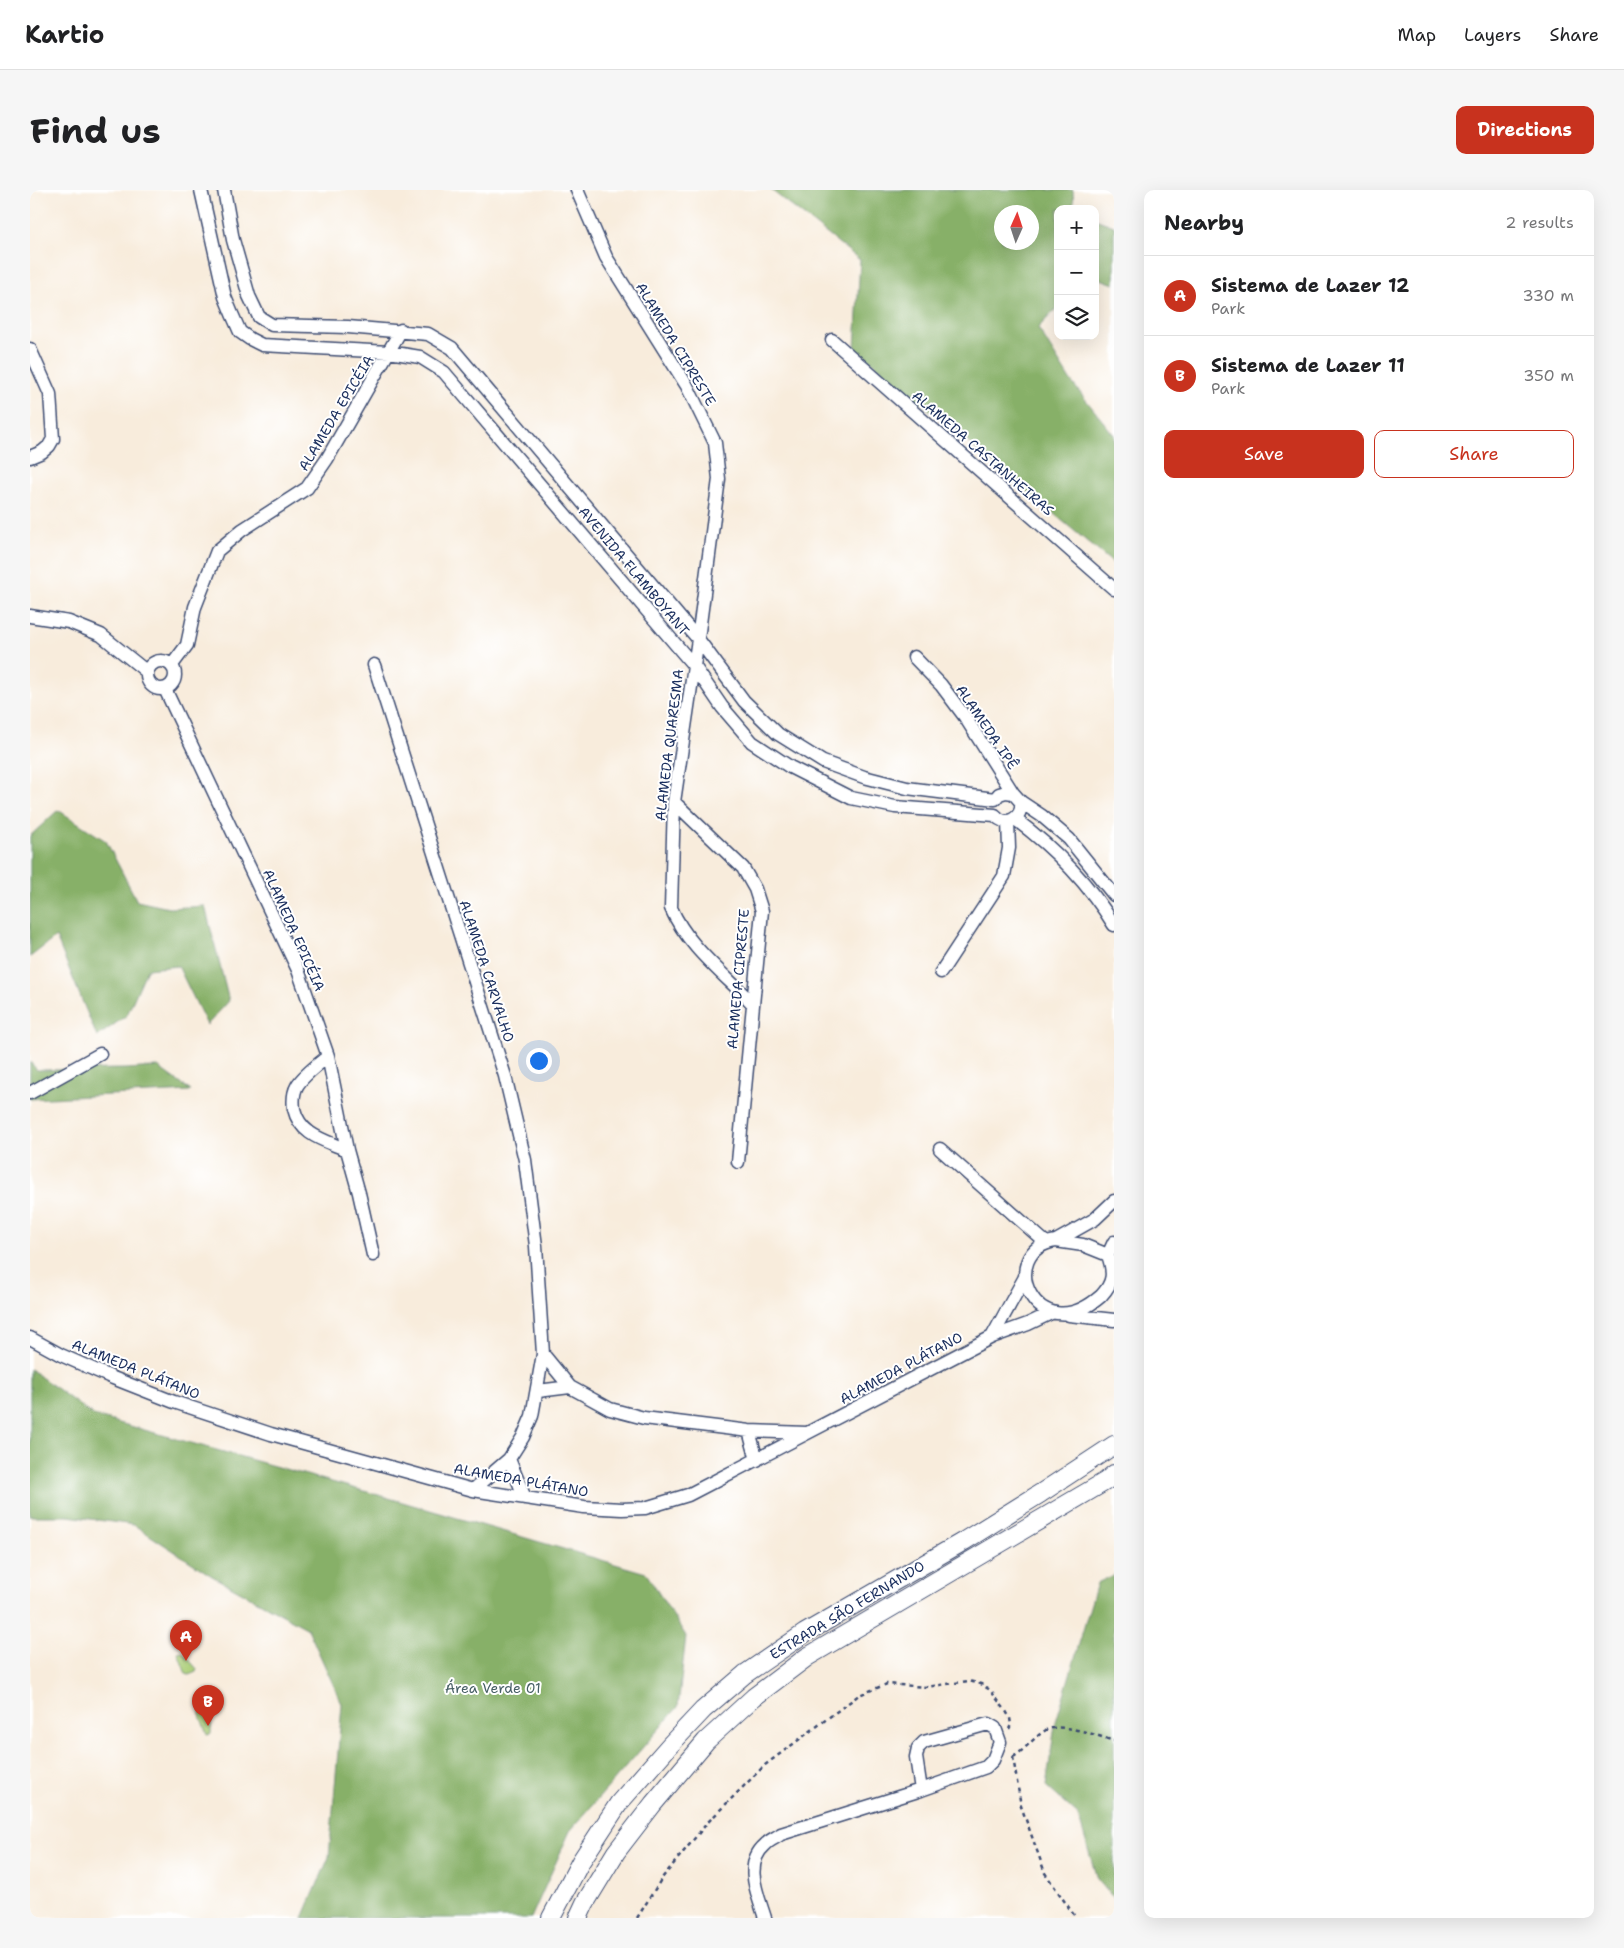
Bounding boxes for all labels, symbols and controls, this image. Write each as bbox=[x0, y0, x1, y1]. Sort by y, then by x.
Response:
text: Kartio bbox=[25, 19, 104, 51]
text: Map bbox=[1398, 23, 1436, 47]
text: Layers bbox=[1464, 23, 1521, 47]
text: Share bbox=[1549, 23, 1599, 47]
button: Directions bbox=[1456, 106, 1594, 154]
text: Find us bbox=[30, 107, 161, 154]
north arrow bbox=[994, 205, 1039, 250]
map controls bbox=[1054, 205, 1099, 340]
button: + bbox=[1054, 205, 1099, 250]
text: Nearby bbox=[1164, 209, 1244, 237]
text: 2 results bbox=[1505, 212, 1574, 233]
button: − bbox=[1054, 250, 1099, 295]
text: Sistema de Lazer 12 bbox=[1211, 273, 1409, 298]
street label: ALAMEDA CIPRESTE bbox=[632, 279, 720, 409]
text: A bbox=[1174, 285, 1186, 306]
text: 330 m bbox=[1522, 285, 1574, 306]
button: layers bbox=[1054, 295, 1099, 340]
text: Park bbox=[1211, 298, 1245, 319]
street label: ALAMEDA EPICÉIA bbox=[294, 352, 378, 474]
text: Sistema de Lazer 11 bbox=[1211, 353, 1405, 378]
text: B bbox=[1175, 365, 1185, 386]
text: 350 m bbox=[1523, 365, 1574, 386]
text: Park bbox=[1211, 378, 1245, 399]
street label: ALAMEDA CASTANHEIRAS bbox=[908, 387, 1058, 520]
button: Save bbox=[1164, 430, 1364, 478]
button: Share bbox=[1374, 430, 1574, 478]
street label: AVENIDA FLAMBOYANT bbox=[575, 503, 693, 639]
street label: ALAMEDA QUARESMA bbox=[651, 668, 687, 822]
street label: ALAMEDA IPÊ bbox=[952, 681, 1022, 773]
street label: ALAMEDA EPICÉIA bbox=[259, 866, 329, 994]
street label: ALAMEDA CARVALHO bbox=[456, 898, 518, 1044]
street label: ALAMEDA CIPRESTE bbox=[723, 908, 753, 1050]
your location bbox=[526, 1048, 552, 1074]
street label: ALAMEDA PLÁTANO bbox=[837, 1328, 965, 1408]
street label: ALAMEDA PLÁTANO bbox=[69, 1335, 203, 1403]
street label: ALAMEDA PLÁTANO bbox=[452, 1459, 590, 1501]
street label: ESTRADA SÃO FERNANDO bbox=[766, 1556, 928, 1663]
pin: A bbox=[170, 1620, 202, 1661]
park label: Área Verde 01 bbox=[445, 1679, 541, 1697]
pin: B bbox=[192, 1685, 224, 1726]

